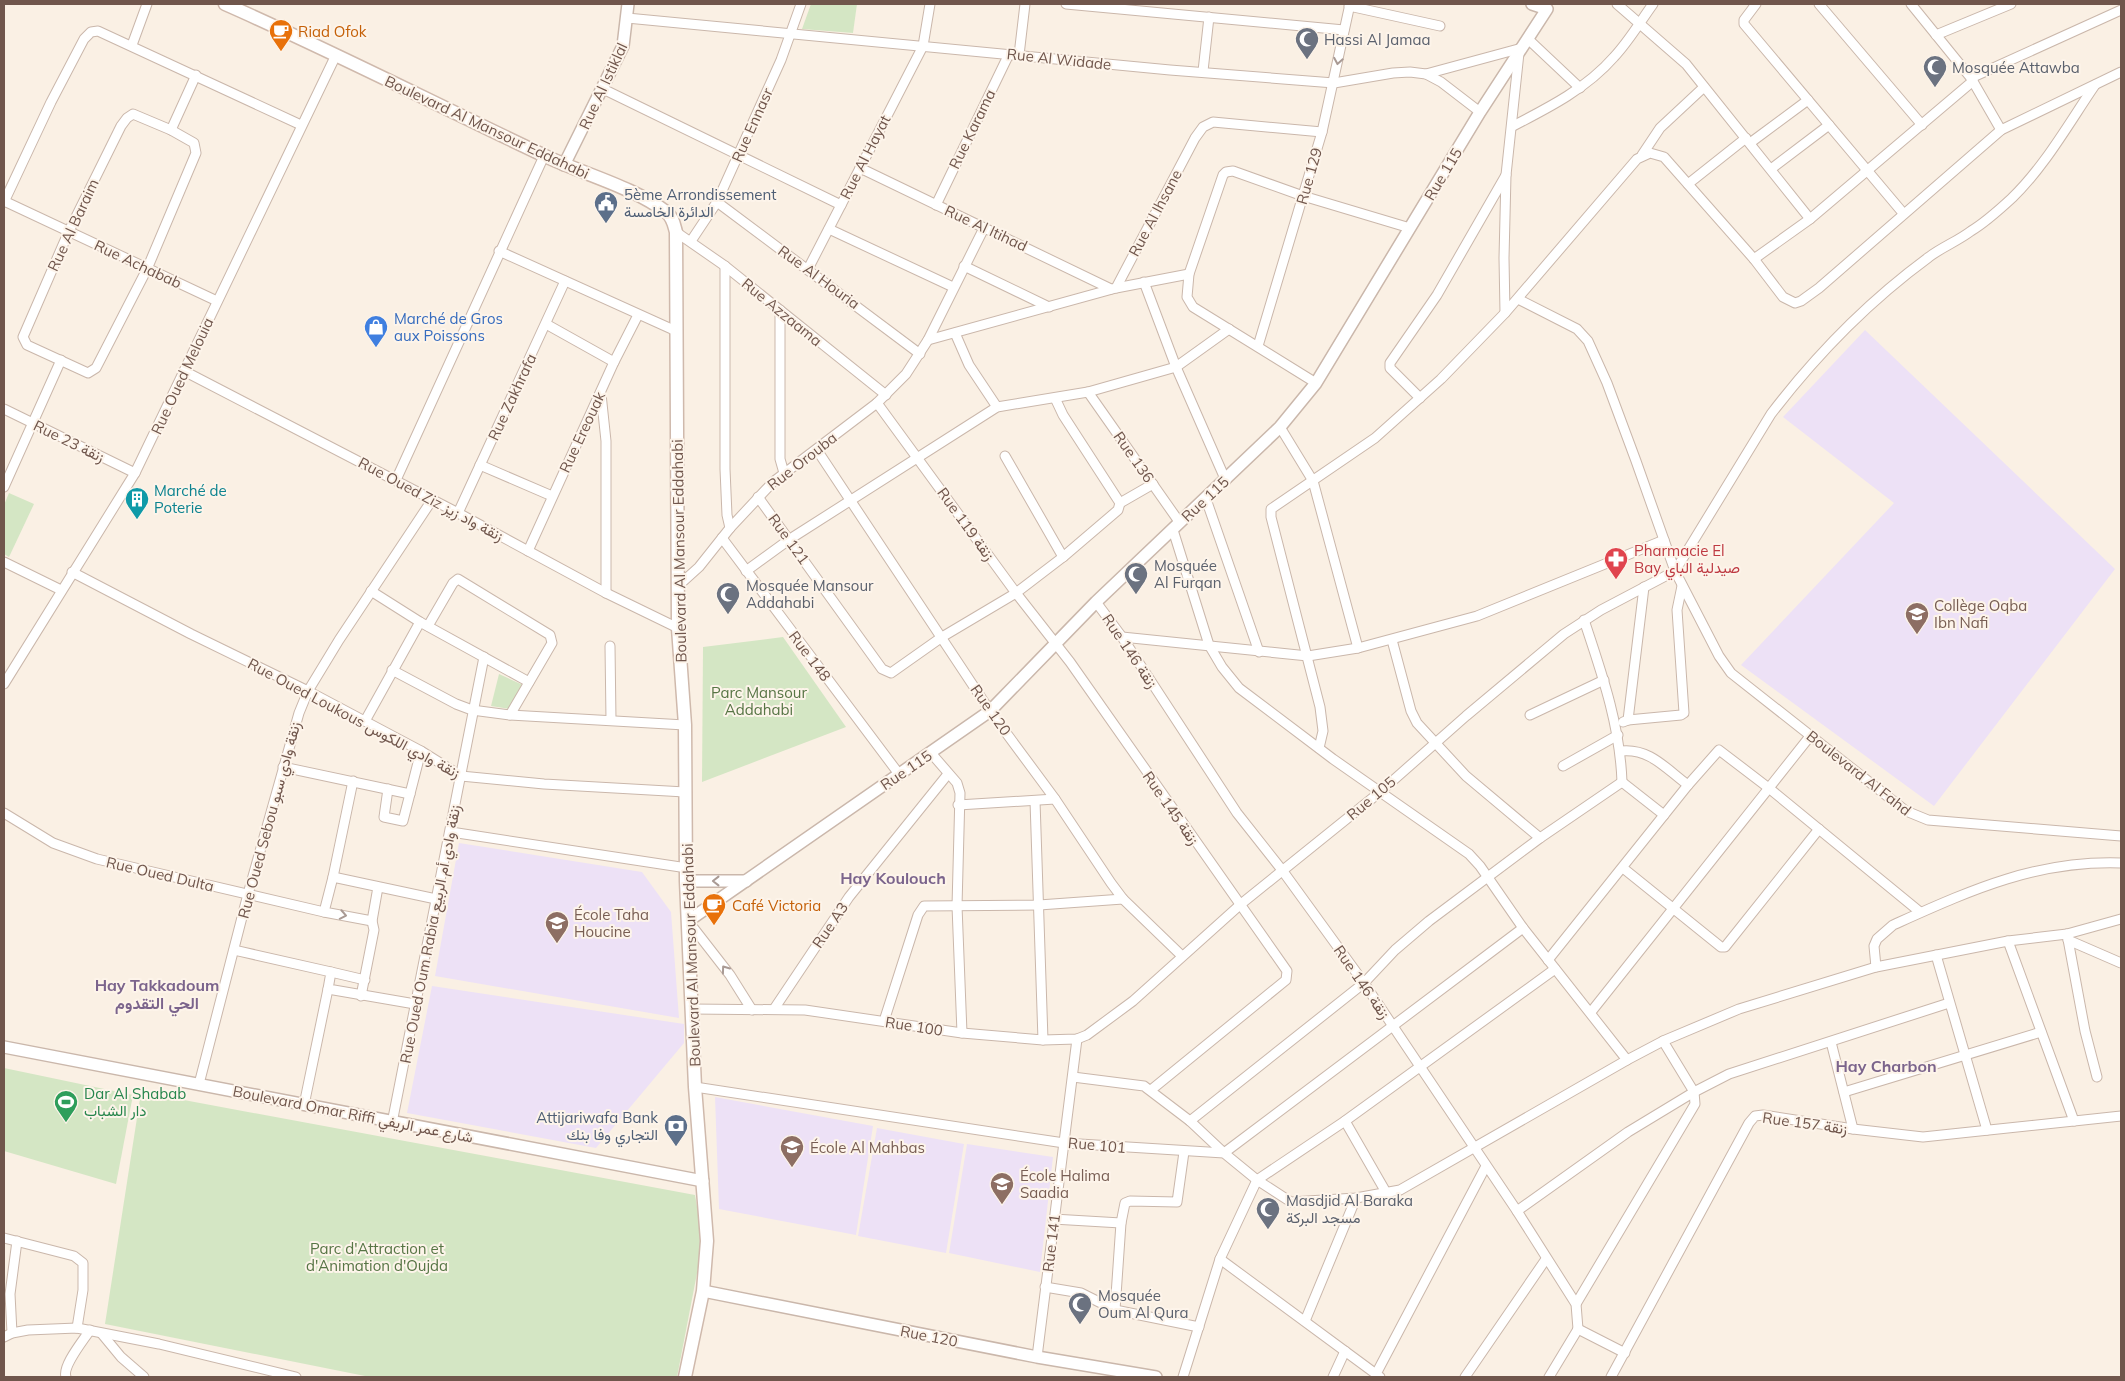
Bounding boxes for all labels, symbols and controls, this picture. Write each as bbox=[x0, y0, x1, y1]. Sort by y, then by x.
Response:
cafe icon: Riad Ofok bbox=[268, 18, 294, 52]
place label: Riad Ofok bbox=[298, 22, 367, 41]
mosque icon: Hassi Al Jamaa bbox=[1294, 26, 1320, 60]
place label: Hassi Al Jamaa bbox=[1324, 30, 1430, 49]
street label: Rue Al Istiklal bbox=[575, 40, 631, 132]
street label: Rue Al Widade bbox=[1006, 44, 1112, 74]
mosque icon: Mosquée Attawba bbox=[1922, 54, 1948, 88]
one-way arrow bbox=[1333, 56, 1344, 65]
place label: Mosquée Attawba bbox=[1952, 58, 2080, 77]
street label: Boulevard Al Mansour Eddahabi bbox=[382, 71, 592, 183]
street label: Rue Ennasr bbox=[727, 84, 777, 165]
street label: Rue Karama bbox=[945, 86, 999, 172]
street label: Rue Al Hayat bbox=[836, 112, 894, 202]
street label: Rue 115 bbox=[1420, 144, 1466, 204]
street label: Rue 129 bbox=[1292, 145, 1326, 207]
street label: Rue Al Ihsane bbox=[1124, 166, 1186, 260]
street label: Rue Al Baraim bbox=[43, 176, 103, 274]
place label: 5ème Arrondissement الدائرة الخامسة bbox=[624, 185, 777, 221]
public building icon: 5ème Arrondissement الدائرة الخامسة bbox=[593, 190, 619, 224]
street label: Rue Al Itihad bbox=[942, 201, 1030, 255]
street label: Rue Achabab bbox=[91, 235, 185, 293]
street label: Rue Al Houria bbox=[774, 241, 864, 313]
street label: Rue Azzaama bbox=[738, 274, 826, 350]
place label: Marché de Gros aux Poissons bbox=[394, 309, 503, 345]
shop icon: Marché de Gros aux Poissons bbox=[363, 314, 389, 348]
street label: Rue Oued Melouia bbox=[147, 315, 217, 437]
street label: Rue Zakhrafa bbox=[484, 350, 540, 444]
street label: Rue Ereouak bbox=[555, 388, 609, 476]
street label: Rue 23 زنقة bbox=[30, 416, 108, 466]
street label: Rue Orouba bbox=[763, 428, 841, 494]
street label: Rue 136 bbox=[1110, 428, 1158, 486]
street label: Boulevard Al Mansour Eddahabi bbox=[668, 439, 690, 663]
street label: Rue Oued Ziz زنقة واد زيز bbox=[355, 453, 507, 545]
street label: Rue 115 bbox=[1177, 472, 1233, 526]
place label: Marché de Poterie bbox=[154, 481, 227, 517]
street label: Rue 119 زنقة bbox=[933, 484, 999, 564]
building icon: Marché de Poterie bbox=[124, 486, 150, 520]
street label: Rue 121 bbox=[764, 510, 814, 568]
place label: Pharmacie El Bay صيدلية الباي bbox=[1634, 541, 1740, 581]
pharmacy icon: Pharmacie El Bay صيدلية الباي bbox=[1603, 546, 1629, 580]
place label: Mosquée Al Furqan bbox=[1154, 556, 1222, 592]
mosque icon: Mosquée Al Furqan bbox=[1123, 561, 1149, 595]
place label: Mosquée Mansour Addahabi bbox=[746, 576, 874, 612]
mosque icon: Mosquée Mansour Addahabi bbox=[715, 581, 741, 615]
place label: Collège Oqba Ibn Nafi bbox=[1934, 596, 2027, 632]
school or university icon: Collège Oqba Ibn Nafi bbox=[1904, 601, 1930, 635]
street label: Rue 146 زنقة bbox=[1098, 610, 1162, 692]
street label: Rue 148 bbox=[785, 627, 835, 685]
street label: Rue Oued Loukous زنقة وادي اللكوس bbox=[243, 654, 463, 786]
street label: Rue 120 bbox=[967, 681, 1015, 739]
park label: Parc Mansour Addahabi bbox=[711, 683, 807, 719]
street label: Rue Oued Sebou زنقة وادي سبو bbox=[234, 719, 308, 922]
street label: Boulevard Al Fahd bbox=[1803, 726, 1915, 820]
street label: Rue 115 bbox=[877, 746, 935, 794]
street label: Rue 145 زنقة bbox=[1139, 767, 1203, 849]
street label: Rue 105 bbox=[1343, 772, 1399, 824]
street label: Rue Oued Oum Rabia زنقة وادي أم الربيع bbox=[396, 803, 468, 1066]
street label: Boulevard Al Mansour Eddahabi bbox=[678, 843, 704, 1067]
street label: Rue Oued Dulta bbox=[104, 852, 216, 896]
district label: Hay Koulouch bbox=[840, 868, 946, 888]
one-way arrow bbox=[712, 876, 720, 886]
cafe icon: Café Victoria bbox=[701, 892, 727, 926]
place label: Café Victoria bbox=[732, 896, 821, 915]
street label: Rue A3 bbox=[808, 898, 852, 952]
place label: École Taha Houcine bbox=[574, 905, 649, 941]
one-way arrow bbox=[338, 910, 347, 920]
school or university icon: École Taha Houcine bbox=[544, 910, 570, 944]
street label: Rue 146 زنقة bbox=[1330, 941, 1394, 1023]
one-way arrow bbox=[723, 966, 731, 975]
district label: Hay Takkadoum الحي التقدوم bbox=[95, 975, 219, 1017]
street label: Rue 100 bbox=[884, 1012, 944, 1040]
district label: Hay Charbon bbox=[1835, 1056, 1937, 1076]
street label: Boulevard Omar Riffi شارع عمر الريفي bbox=[231, 1081, 475, 1151]
place label: Dar Al Shabab دار الشباب bbox=[84, 1084, 186, 1120]
sports icon: Dar Al Shabab دار الشباب bbox=[53, 1089, 79, 1123]
place label: Attijariwafa Bank التجاري وفا بنك bbox=[536, 1108, 658, 1148]
street label: Rue 157 زنقة bbox=[1761, 1108, 1849, 1138]
bank icon: Attijariwafa Bank التجاري وفا بنك bbox=[663, 1113, 689, 1147]
street label: Rue 101 bbox=[1067, 1133, 1127, 1157]
school or university icon: École Al Mahbas bbox=[779, 1134, 805, 1168]
place label: École Al Mahbas bbox=[810, 1138, 925, 1157]
place label: École Halima Saadia bbox=[1020, 1166, 1110, 1202]
school or university icon: École Halima Saadia bbox=[989, 1171, 1015, 1205]
place label: Masdjid Al Baraka مسجد البركة bbox=[1286, 1191, 1413, 1227]
mosque icon: Masdjid Al Baraka مسجد البركة bbox=[1255, 1196, 1281, 1230]
street label: Rue 141 bbox=[1038, 1213, 1064, 1273]
park label: Parc d'Attraction et d'Animation d'Oujda bbox=[306, 1239, 448, 1275]
place label: Mosquée Oum Al Qura bbox=[1098, 1286, 1188, 1322]
mosque icon: Mosquée Oum Al Qura bbox=[1067, 1291, 1093, 1325]
street label: Rue 120 bbox=[899, 1321, 959, 1351]

